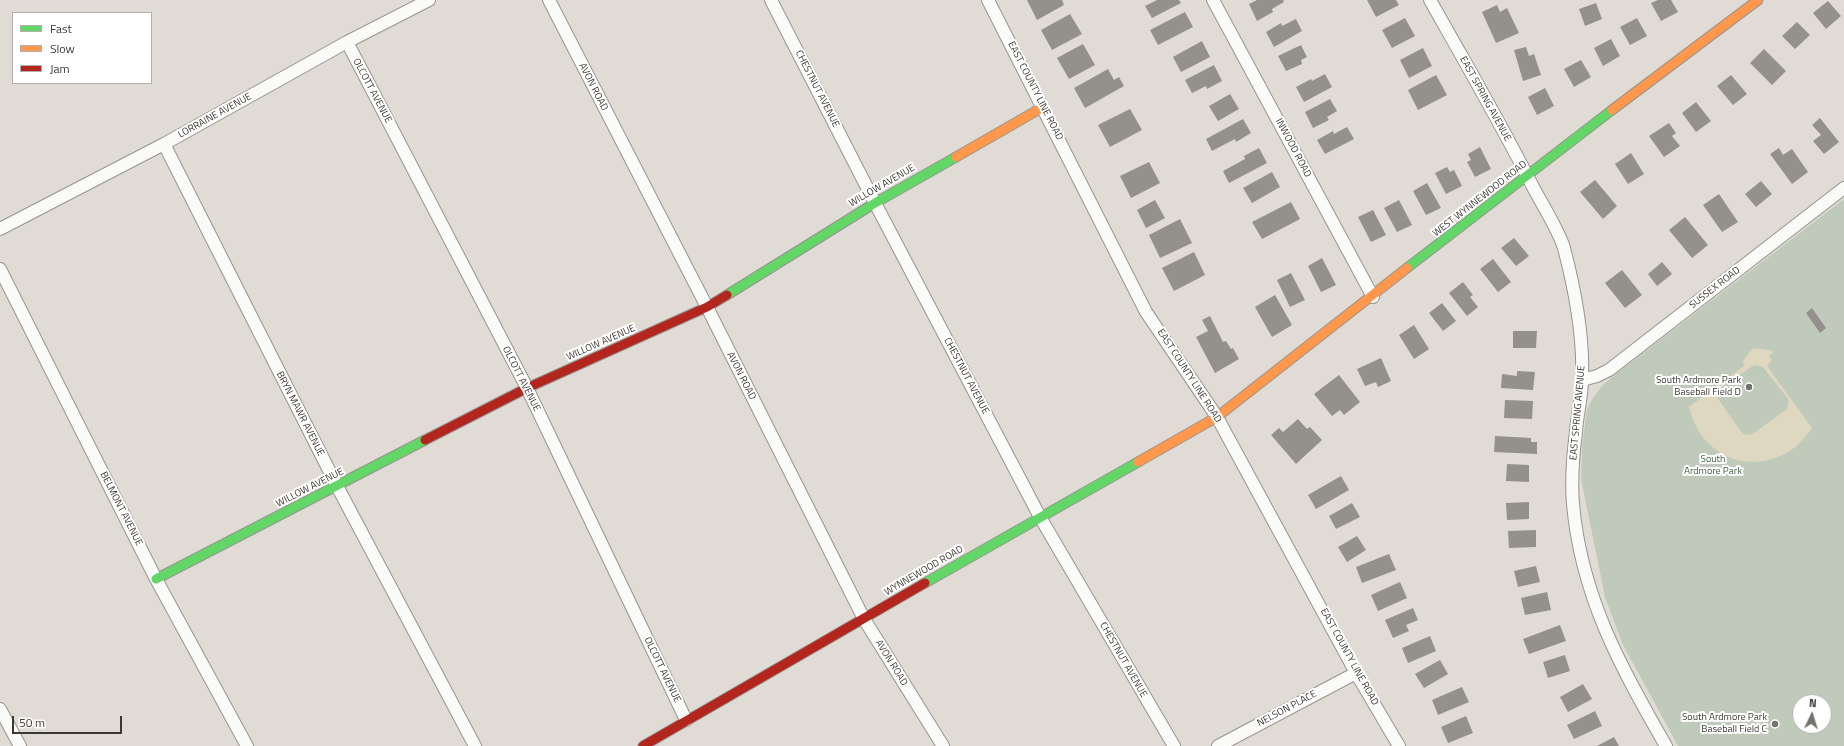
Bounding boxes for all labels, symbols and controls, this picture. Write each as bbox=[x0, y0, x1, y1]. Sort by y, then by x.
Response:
legend bbox=[12, 12, 152, 84]
text: Fast bbox=[50, 19, 72, 38]
text: Slow bbox=[50, 39, 75, 58]
street label: EAST COUNTY LINE ROAD bbox=[1005, 40, 1065, 142]
street label: CHESTNUT AVENUE bbox=[792, 49, 842, 129]
street label: EAST SPRING AVENUE bbox=[1457, 54, 1513, 144]
street label: OLCOTT AVENUE bbox=[350, 57, 394, 125]
text: Jam bbox=[50, 59, 70, 78]
street label: AVON ROAD bbox=[576, 61, 610, 113]
street label: LORRAINE AVENUE bbox=[176, 91, 254, 141]
street label: INWOOD ROAD bbox=[1272, 116, 1314, 180]
street label: WEST WYNNEWOOD ROAD bbox=[1430, 158, 1530, 240]
street label: WILLOW AVENUE bbox=[847, 162, 917, 210]
street label: SUSSEX ROAD bbox=[1687, 264, 1743, 312]
street label: WILLOW AVENUE bbox=[565, 322, 637, 364]
street label: EAST COUNTY LINE ROAD bbox=[1154, 327, 1224, 425]
street label: CHESTNUT AVENUE bbox=[941, 336, 991, 416]
street label: OLCOTT AVENUE bbox=[499, 344, 543, 414]
street label: AVON ROAD bbox=[724, 350, 758, 402]
street label: EAST SPRING AVENUE bbox=[1568, 365, 1588, 461]
street label: BRYN MAWR AVENUE bbox=[273, 370, 327, 458]
place label: South Ardmore Park Baseball Field D bbox=[1656, 375, 1741, 398]
marker: South Ardmore Park Baseball Field D bbox=[1744, 382, 1754, 392]
park label: South Ardmore Park bbox=[1684, 454, 1742, 478]
street label: WILLOW AVENUE bbox=[274, 466, 346, 510]
street label: BELMONT AVENUE bbox=[97, 470, 145, 548]
street label: WYNNEWOOD ROAD bbox=[882, 544, 966, 598]
street label: EAST COUNTY LINE ROAD bbox=[1317, 606, 1381, 708]
street label: CHESTNUT AVENUE bbox=[1097, 620, 1149, 700]
street label: OLCOTT AVENUE bbox=[641, 635, 683, 705]
street label: AVON ROAD bbox=[872, 638, 910, 688]
street label: NELSON PLACE bbox=[1255, 688, 1319, 730]
north arrow bbox=[1792, 694, 1832, 734]
text: N bbox=[1808, 695, 1817, 711]
scale bar bbox=[14, 708, 124, 734]
place label: South Ardmore Park Baseball Field C bbox=[1682, 712, 1767, 736]
text: 50 m bbox=[19, 713, 45, 732]
marker: South Ardmore Park Baseball Field C bbox=[1770, 719, 1780, 729]

